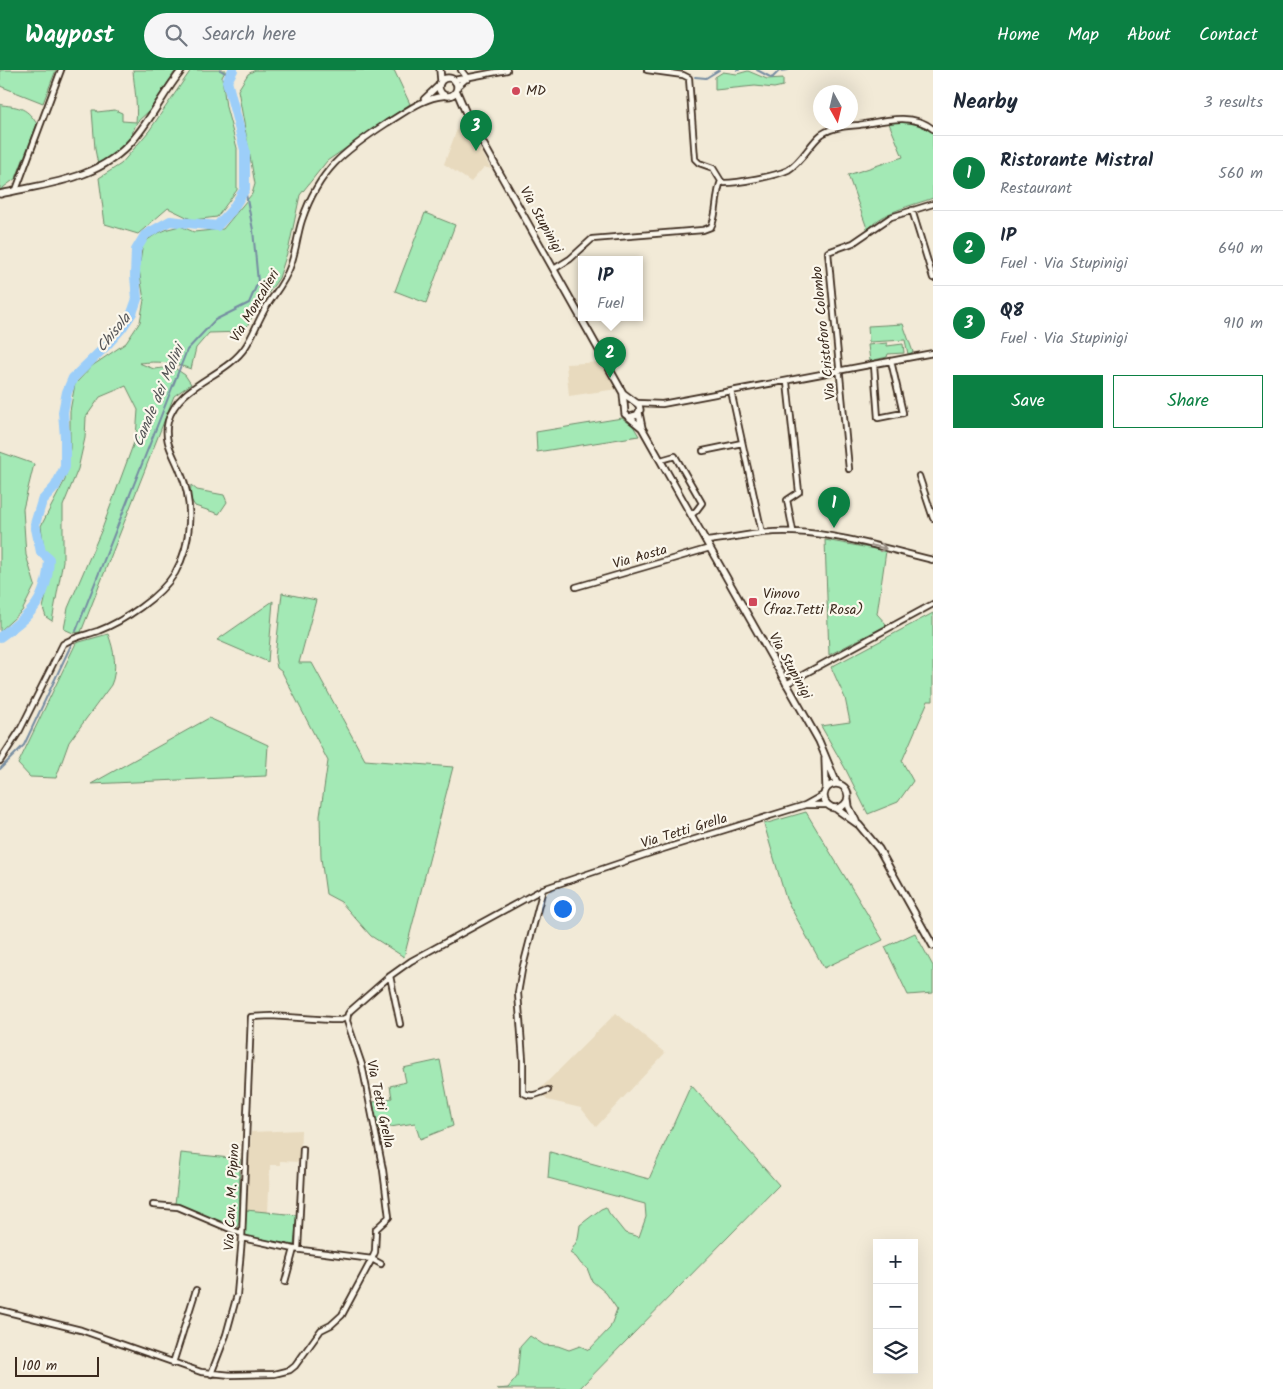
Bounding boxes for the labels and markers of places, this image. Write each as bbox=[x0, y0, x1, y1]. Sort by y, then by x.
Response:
place label: MD bbox=[526, 80, 546, 102]
marker: MD bbox=[510, 85, 522, 97]
pin: 3 bbox=[460, 110, 492, 151]
pin: 2 bbox=[594, 337, 626, 378]
pin: 1 bbox=[818, 487, 850, 528]
place label: Vinovo (fraz.Tetti Rosa) bbox=[763, 583, 863, 621]
marker: Vinovo (fraz.Tetti Rosa) bbox=[747, 596, 759, 608]

